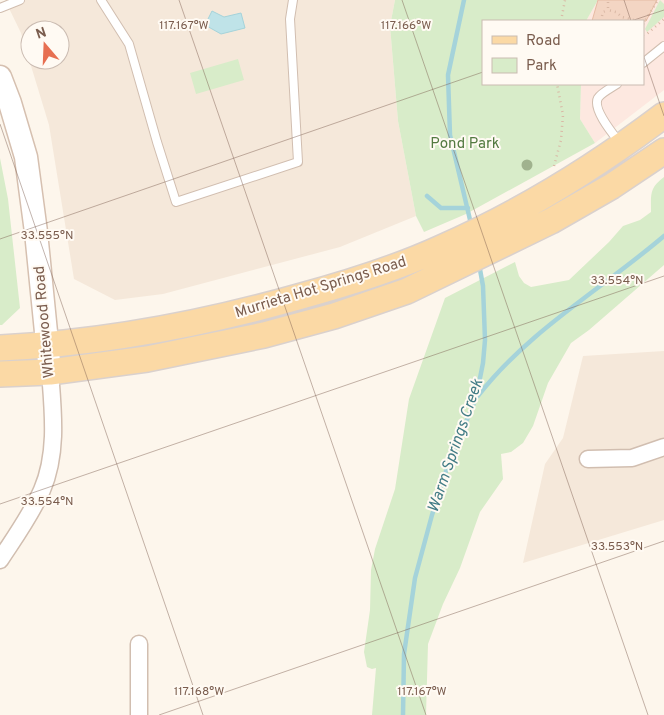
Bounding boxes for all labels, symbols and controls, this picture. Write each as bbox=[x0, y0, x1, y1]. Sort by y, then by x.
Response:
text: 117.167°W bbox=[159, 18, 209, 34]
text: 117.166°W bbox=[381, 18, 431, 34]
north arrow bbox=[20, 20, 70, 70]
legend bbox=[482, 20, 644, 85]
text: N bbox=[34, 24, 49, 44]
text: Road bbox=[526, 32, 561, 51]
text: Park bbox=[526, 57, 557, 76]
park label: Pond Park bbox=[430, 135, 500, 154]
text: 33.555°N bbox=[21, 228, 73, 244]
street label: Murrieta Hot Springs Road bbox=[233, 253, 409, 323]
street label: Whitewood Road bbox=[31, 265, 59, 379]
text: 33.554°N bbox=[590, 273, 644, 289]
water label: Warm Springs Creek bbox=[424, 376, 489, 515]
text: 33.554°N bbox=[20, 494, 74, 510]
text: 33.553°N bbox=[591, 539, 643, 555]
text: 117.168°W bbox=[174, 684, 224, 700]
text: 117.167°W bbox=[397, 684, 447, 700]

